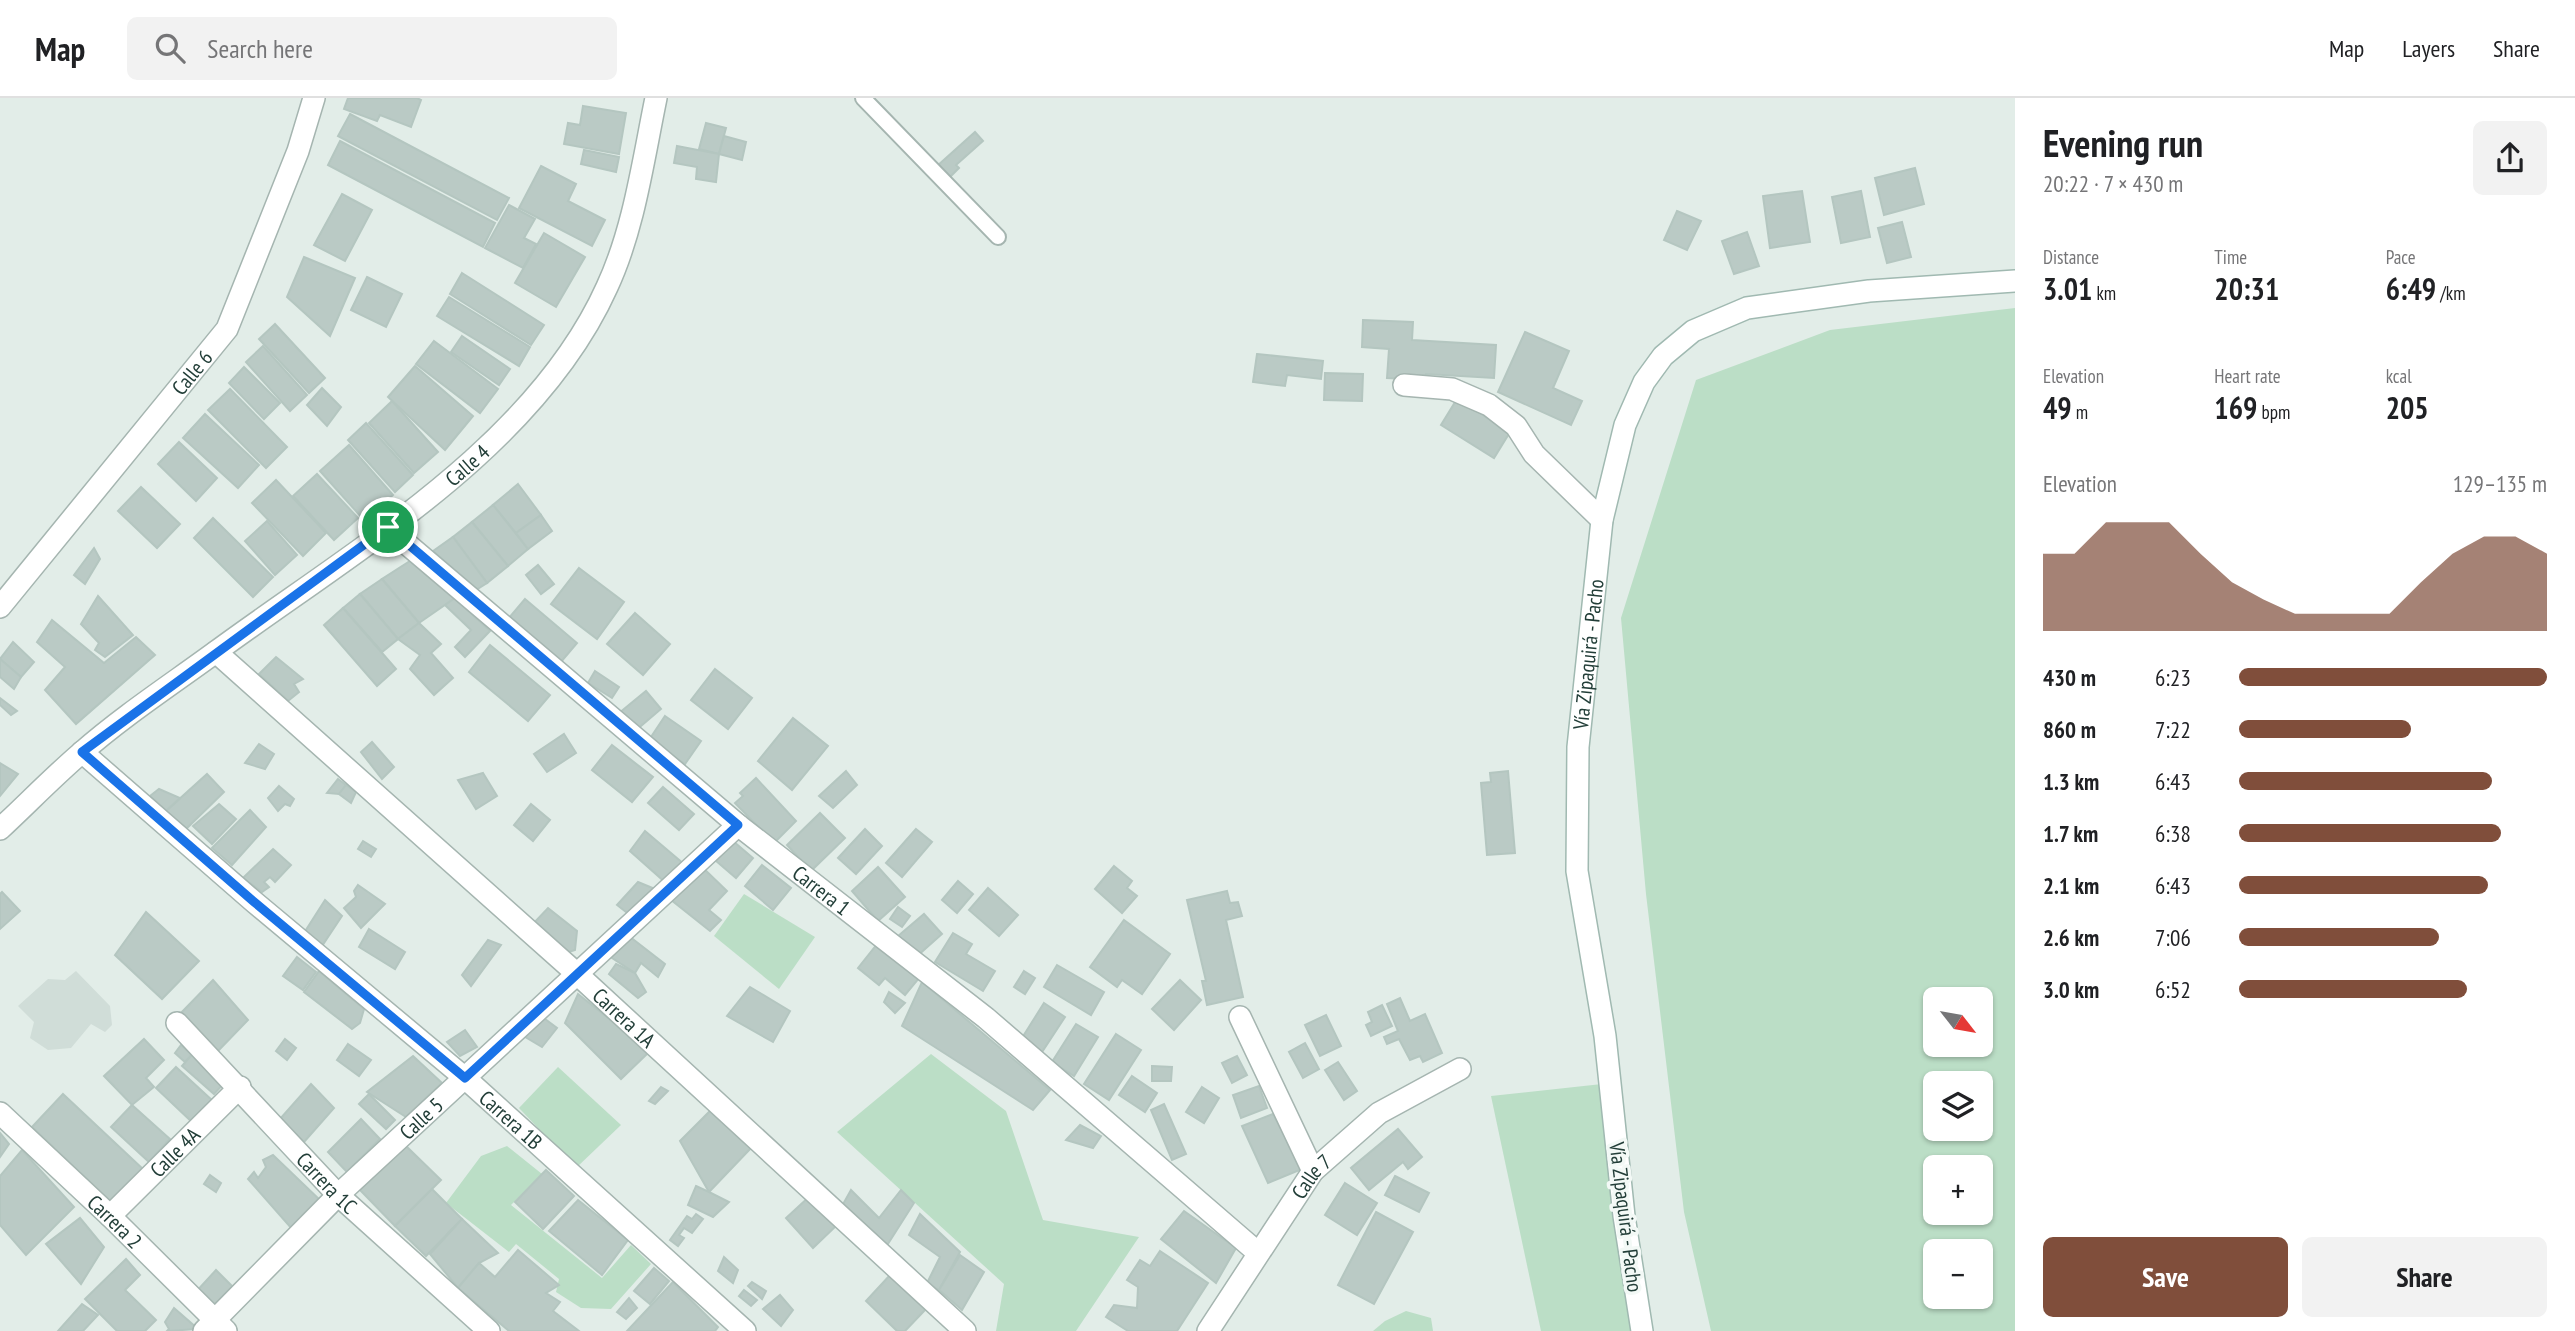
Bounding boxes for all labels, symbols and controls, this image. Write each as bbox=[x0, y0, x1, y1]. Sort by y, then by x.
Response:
search box bbox=[127, 17, 617, 80]
text: Map bbox=[35, 27, 85, 70]
icon: search bbox=[151, 29, 189, 67]
text: Search here bbox=[207, 32, 313, 65]
text: Map bbox=[2329, 33, 2364, 64]
text: Layers bbox=[2402, 33, 2455, 64]
text: Share bbox=[2493, 33, 2540, 64]
text: Evening run bbox=[2043, 118, 2203, 167]
button: share bbox=[2473, 121, 2547, 195]
text: 20:22 · 7 × 430 m bbox=[2043, 169, 2183, 198]
text: Distance bbox=[2043, 245, 2099, 269]
text: Time bbox=[2214, 245, 2247, 269]
text: Pace bbox=[2386, 245, 2416, 269]
text: 3.01 bbox=[2043, 269, 2092, 308]
text: 20:31 bbox=[2214, 269, 2279, 308]
text: 6:49 bbox=[2386, 269, 2436, 308]
text: km bbox=[2092, 281, 2116, 305]
text: /km bbox=[2436, 281, 2466, 305]
street label: Calle 6 bbox=[165, 344, 218, 400]
text: Elevation bbox=[2043, 364, 2104, 388]
text: Heart rate bbox=[2214, 364, 2281, 388]
text: kcal bbox=[2386, 364, 2412, 388]
text: 49 bbox=[2043, 388, 2072, 427]
text: 169 bbox=[2214, 388, 2257, 427]
text: 205 bbox=[2386, 388, 2429, 427]
text: m bbox=[2072, 400, 2088, 424]
text: bpm bbox=[2257, 400, 2290, 424]
street label: Calle 4 bbox=[439, 438, 495, 492]
text: Elevation bbox=[2043, 469, 2117, 498]
text: 129–135 m bbox=[2453, 469, 2547, 498]
pin bbox=[358, 497, 418, 557]
icon: arrive bbox=[369, 508, 407, 546]
street label: Vía Zipaquirá - Pacho bbox=[1566, 578, 1609, 732]
text: 430 m bbox=[2043, 663, 2096, 692]
text: 6:23 bbox=[2155, 663, 2191, 692]
text: 860 m bbox=[2043, 715, 2096, 744]
text: 7:22 bbox=[2155, 715, 2191, 744]
text: 1.3 km bbox=[2043, 767, 2099, 796]
text: 6:43 bbox=[2155, 767, 2191, 796]
text: 1.7 km bbox=[2043, 819, 2098, 848]
text: 6:38 bbox=[2155, 819, 2191, 848]
street label: Carrera 1 bbox=[787, 859, 856, 921]
text: 2.1 km bbox=[2043, 871, 2099, 900]
text: 6:43 bbox=[2155, 871, 2191, 900]
text: 2.6 km bbox=[2043, 923, 2099, 952]
text: 7:06 bbox=[2155, 923, 2191, 952]
text: 3.0 km bbox=[2043, 975, 2099, 1004]
text: 6:52 bbox=[2155, 975, 2191, 1004]
street label: Carrera 1A bbox=[587, 982, 661, 1053]
north arrow bbox=[1923, 987, 1993, 1057]
map controls bbox=[1923, 987, 1993, 1309]
button: layers bbox=[1923, 1071, 1993, 1141]
street label: Carrera 1B bbox=[474, 1084, 548, 1155]
street label: Calle 5 bbox=[393, 1091, 449, 1145]
street label: Calle 4A bbox=[144, 1121, 205, 1183]
street label: Vía Zipaquirá - Pacho bbox=[1603, 1140, 1649, 1293]
street label: Carrera 1C bbox=[291, 1146, 363, 1220]
street label: Calle 7 bbox=[1285, 1148, 1337, 1204]
button: + bbox=[1923, 1155, 1993, 1225]
street label: Carrera 2 bbox=[82, 1189, 148, 1254]
button: Save bbox=[2043, 1237, 2288, 1317]
button: Share bbox=[2302, 1237, 2547, 1317]
button: − bbox=[1923, 1239, 1993, 1309]

